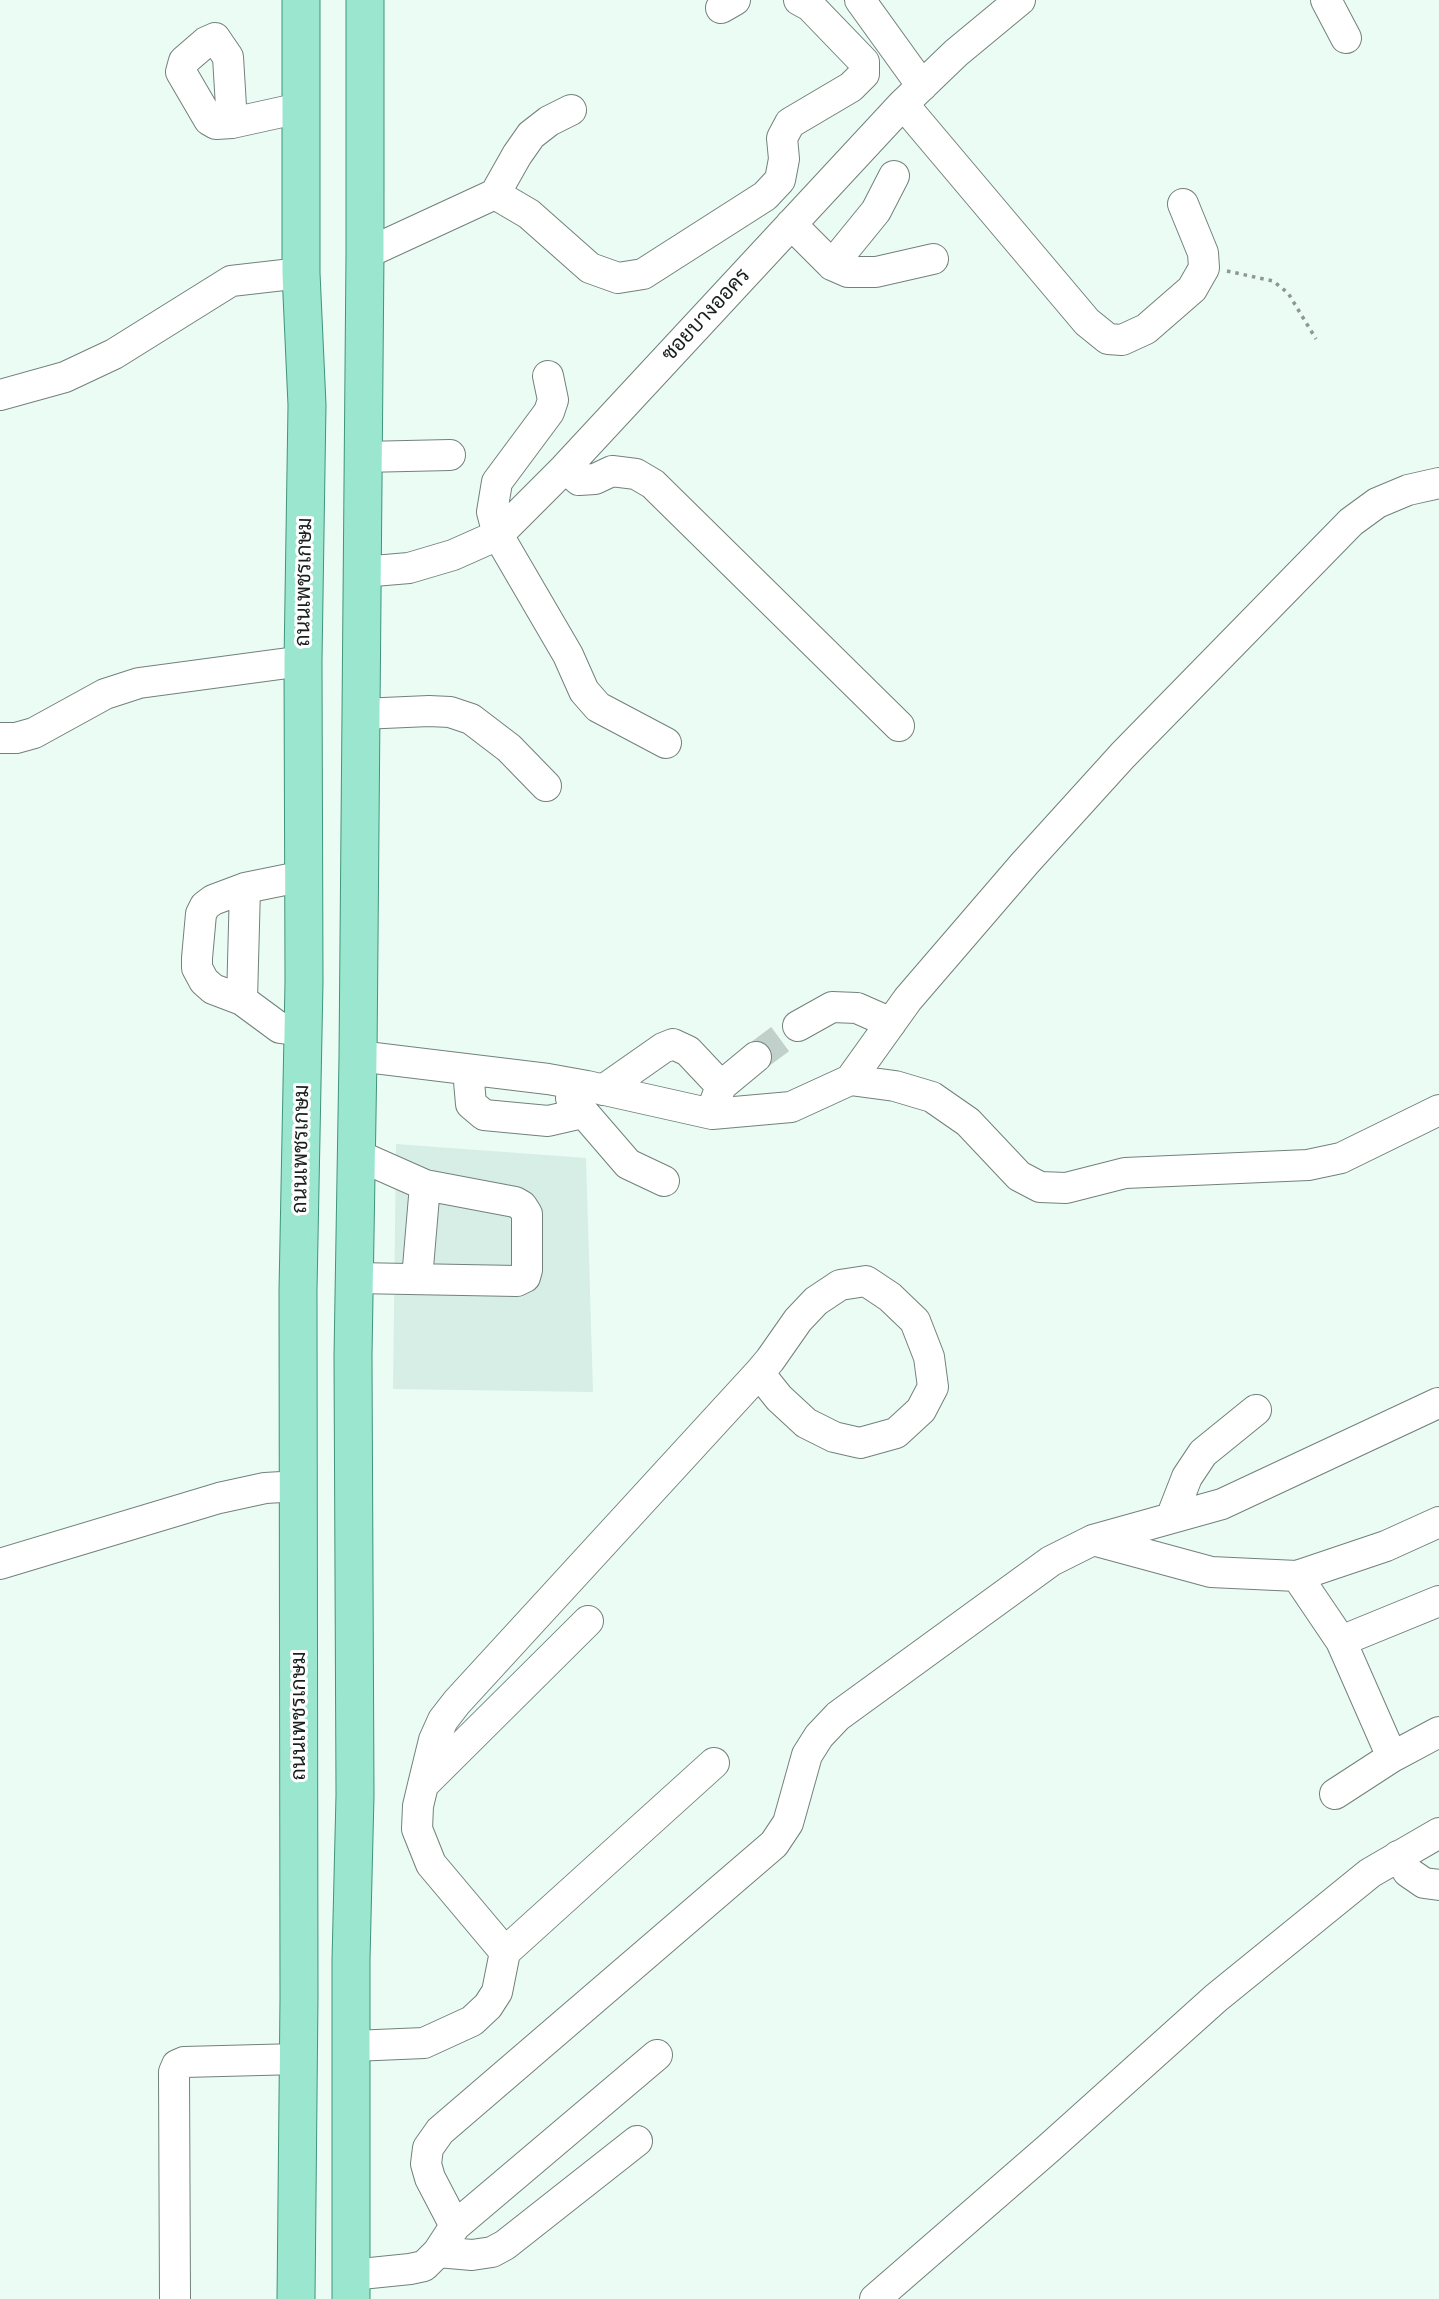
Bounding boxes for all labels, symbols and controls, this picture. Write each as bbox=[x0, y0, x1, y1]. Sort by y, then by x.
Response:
street label: ซอยบางออคร bbox=[657, 263, 755, 367]
street label: ถนนเพชรเกษม bbox=[290, 517, 318, 647]
street label: ถนนเพชรเกษม bbox=[287, 1084, 315, 1214]
street label: ถนนเพชรเกษม bbox=[286, 1651, 312, 1781]

